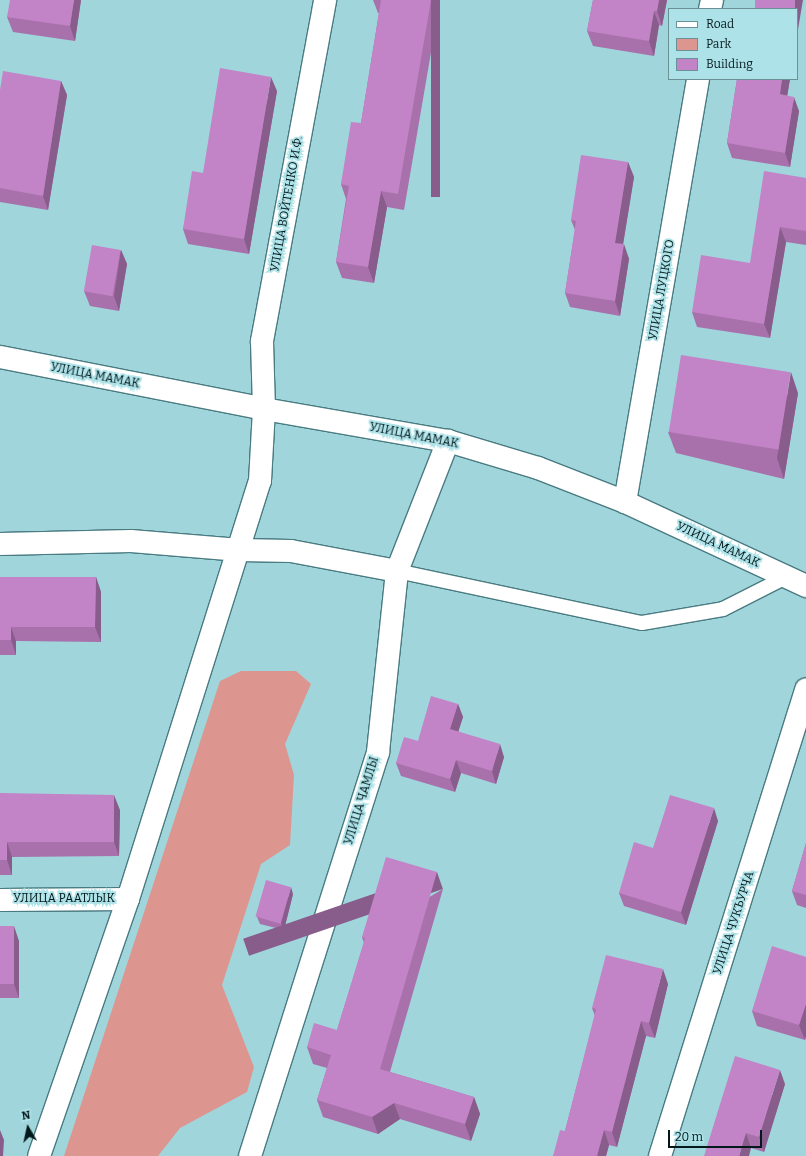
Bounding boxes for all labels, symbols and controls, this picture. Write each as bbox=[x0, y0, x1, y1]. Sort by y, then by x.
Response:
legend bbox=[668, 8, 798, 80]
text: Road bbox=[706, 17, 734, 31]
text: Park bbox=[706, 37, 731, 51]
text: Building bbox=[706, 57, 753, 71]
street label: УЛИЦА ВОЙТЕНКО И.Ф. bbox=[268, 135, 306, 273]
street label: УЛИЦА ЛУЦКОГО bbox=[646, 238, 678, 342]
street label: УЛИЦА МАМАК bbox=[49, 360, 141, 392]
street label: УЛИЦА МАМАК bbox=[368, 420, 460, 452]
street label: УЛИЦА МАМАК bbox=[674, 519, 762, 571]
street label: УЛИЦА ЧАМЛЫ bbox=[342, 755, 382, 847]
street label: УЛИЦА ЧУКЪУРЧА bbox=[710, 869, 758, 977]
street label: УЛИЦА РААТЛЫК bbox=[13, 892, 115, 906]
north arrow bbox=[8, 1108, 48, 1148]
text: N bbox=[21, 1109, 31, 1123]
scale bar bbox=[670, 1122, 764, 1148]
text: 20 m bbox=[675, 1130, 703, 1144]

